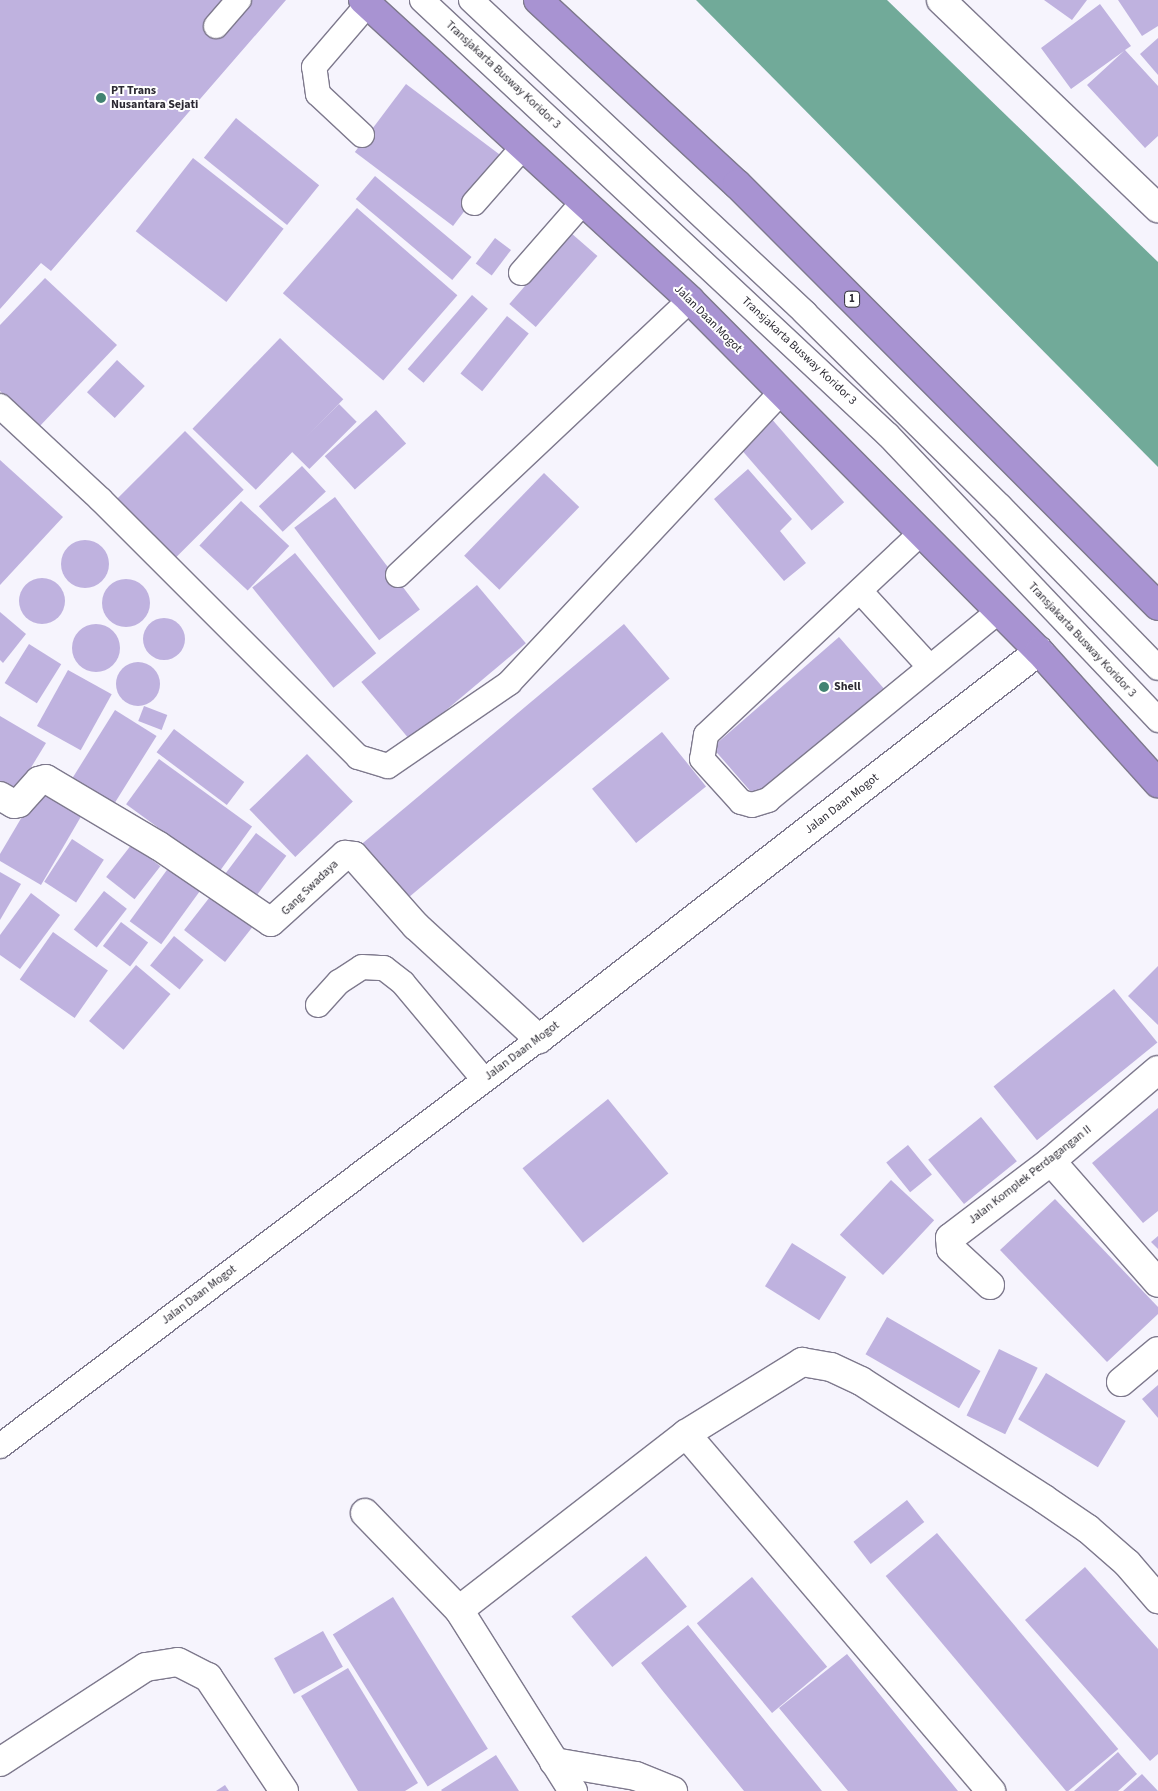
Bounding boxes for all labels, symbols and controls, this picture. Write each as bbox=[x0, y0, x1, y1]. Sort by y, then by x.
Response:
street label: Transjakarta Busway Koridor 3 bbox=[442, 18, 564, 132]
place label: PT Trans Nusantara Sejati bbox=[111, 84, 198, 112]
marker: PT Trans Nusantara Sejati bbox=[95, 92, 107, 104]
street label: Jalan Daan Mogot bbox=[671, 282, 745, 356]
road number: 1 bbox=[843, 290, 861, 308]
street label: Transjakarta Busway Koridor 3 bbox=[738, 294, 860, 408]
street label: Transjakarta Busway Koridor 3 bbox=[1025, 579, 1139, 701]
place label: Shell bbox=[834, 680, 861, 694]
marker: Shell bbox=[818, 681, 830, 693]
street label: Jalan Daan Mogot bbox=[802, 771, 882, 837]
street label: Gang Swadaya bbox=[279, 857, 341, 919]
street label: Jalan Daan Mogot bbox=[482, 1018, 562, 1084]
street label: Jalan Komplek Perdagangan II bbox=[966, 1123, 1094, 1227]
street label: Jalan Daan Mogot bbox=[159, 1262, 239, 1328]

